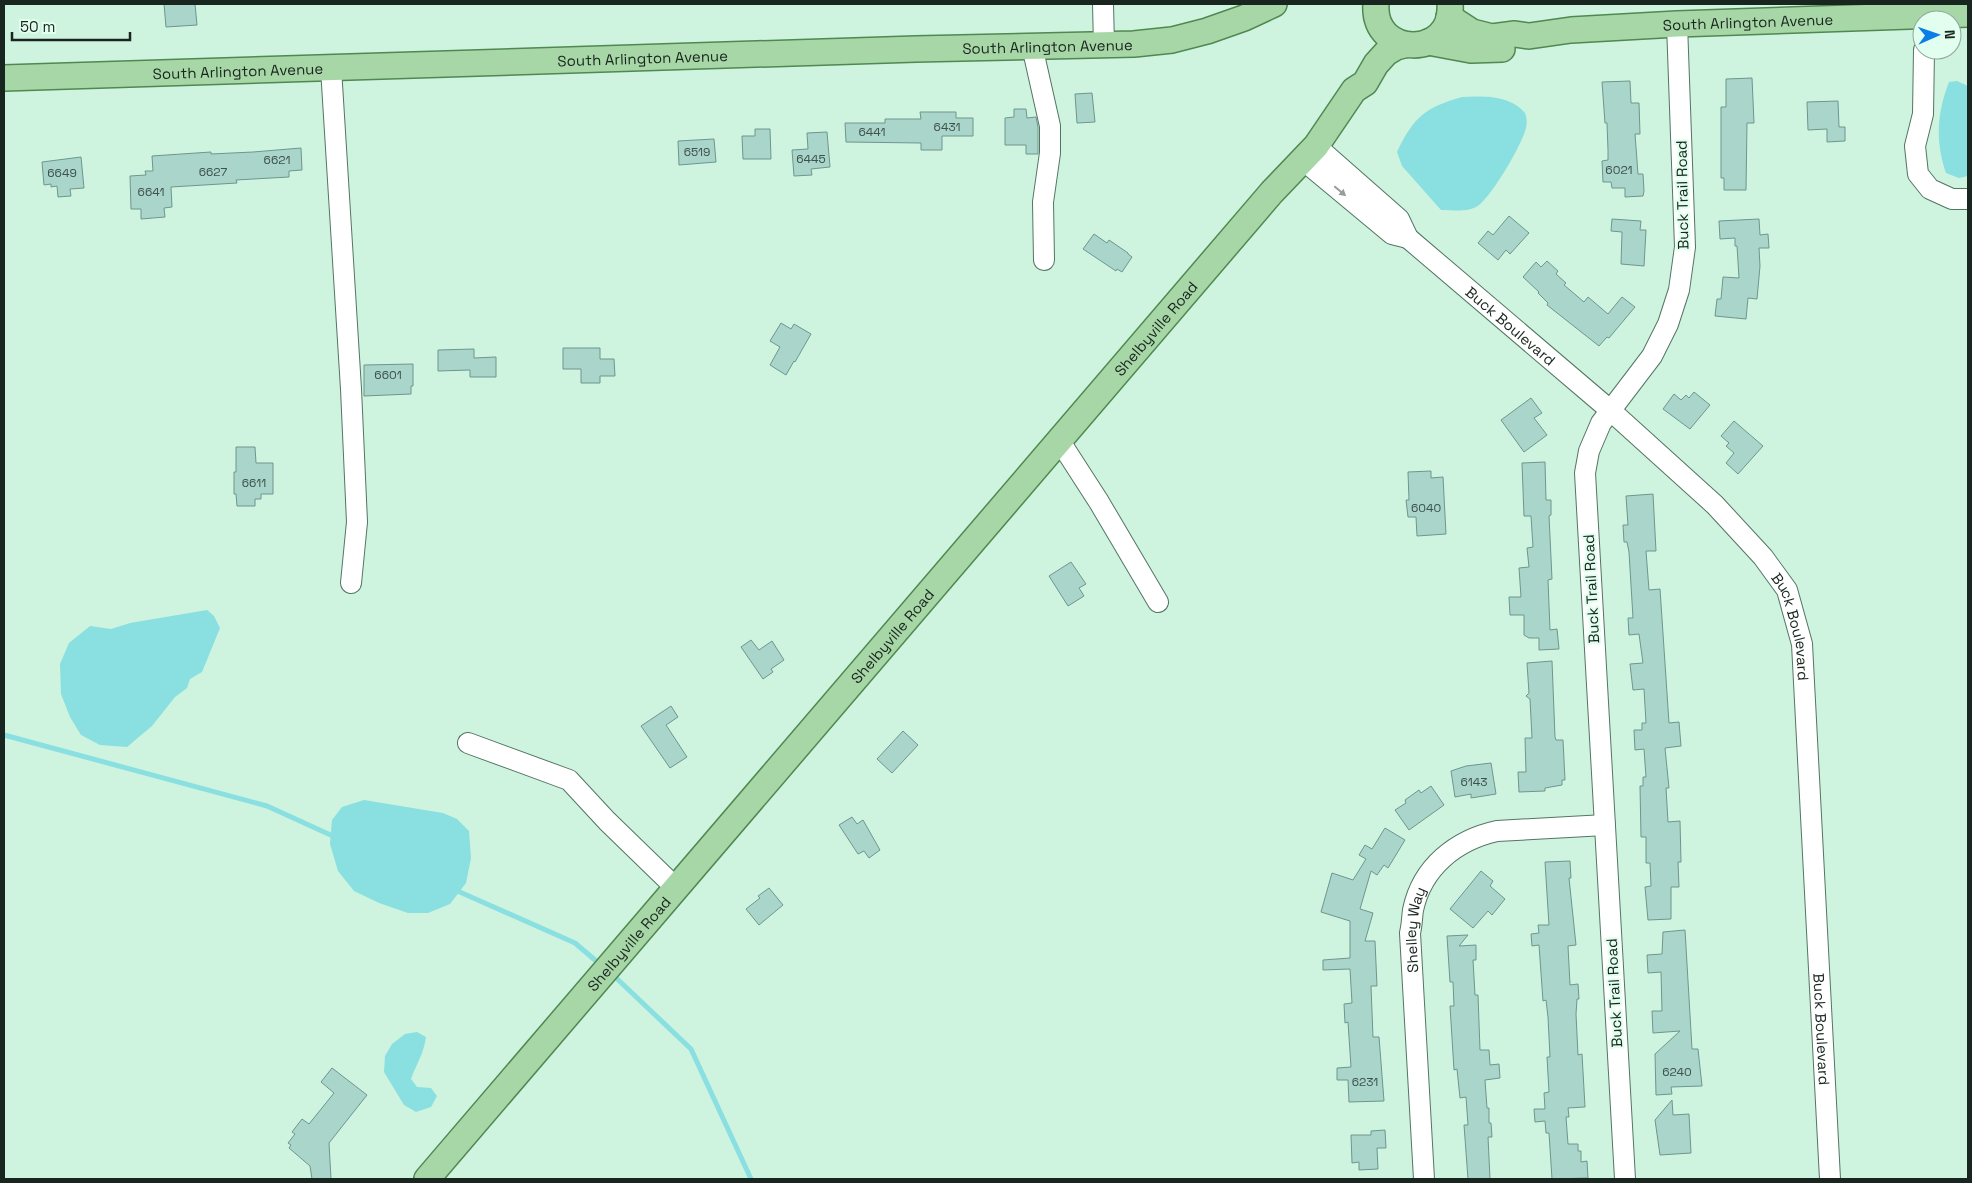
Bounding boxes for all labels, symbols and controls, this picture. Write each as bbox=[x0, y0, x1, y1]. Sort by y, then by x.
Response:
street label: South Arlington Avenue bbox=[1662, 9, 1834, 34]
scale bar bbox=[12, 10, 130, 42]
north arrow bbox=[1912, 10, 1962, 60]
text: 50 m bbox=[20, 17, 55, 36]
text: N bbox=[1941, 30, 1959, 40]
street label: South Arlington Avenue bbox=[962, 35, 1133, 57]
street label: South Arlington Avenue bbox=[557, 45, 728, 70]
street label: South Arlington Avenue bbox=[152, 58, 324, 83]
house number: 6431 bbox=[934, 119, 960, 135]
house number: 6441 bbox=[858, 124, 886, 140]
street label: Buck Trail Road bbox=[1672, 140, 1692, 250]
house number: 6519 bbox=[684, 144, 710, 160]
house number: 6445 bbox=[796, 151, 826, 167]
house number: 6621 bbox=[264, 152, 290, 168]
house number: 6021 bbox=[1605, 162, 1633, 178]
house number: 6627 bbox=[199, 164, 228, 180]
house number: 6649 bbox=[47, 165, 77, 181]
house number: 6641 bbox=[138, 184, 164, 200]
one-way arrow bbox=[1333, 186, 1346, 197]
street label: Shelbyville Road bbox=[1110, 277, 1201, 379]
street label: Buck Boulevard bbox=[1462, 282, 1560, 369]
house number: 6601 bbox=[374, 367, 402, 383]
house number: 6611 bbox=[242, 475, 266, 491]
house number: 6040 bbox=[1411, 500, 1441, 516]
street label: Buck Trail Road bbox=[1579, 534, 1603, 644]
street label: Buck Boulevard bbox=[1768, 569, 1813, 681]
street label: Shelbyville Road bbox=[846, 585, 938, 687]
house number: 6143 bbox=[1460, 774, 1488, 790]
street label: Shelley Way bbox=[1400, 884, 1429, 973]
street label: Shelbyville Road bbox=[583, 892, 674, 995]
street label: Buck Trail Road bbox=[1602, 938, 1626, 1048]
street label: Buck Boulevard bbox=[1810, 972, 1835, 1085]
house number: 6240 bbox=[1662, 1064, 1692, 1080]
house number: 6231 bbox=[1352, 1074, 1378, 1090]

